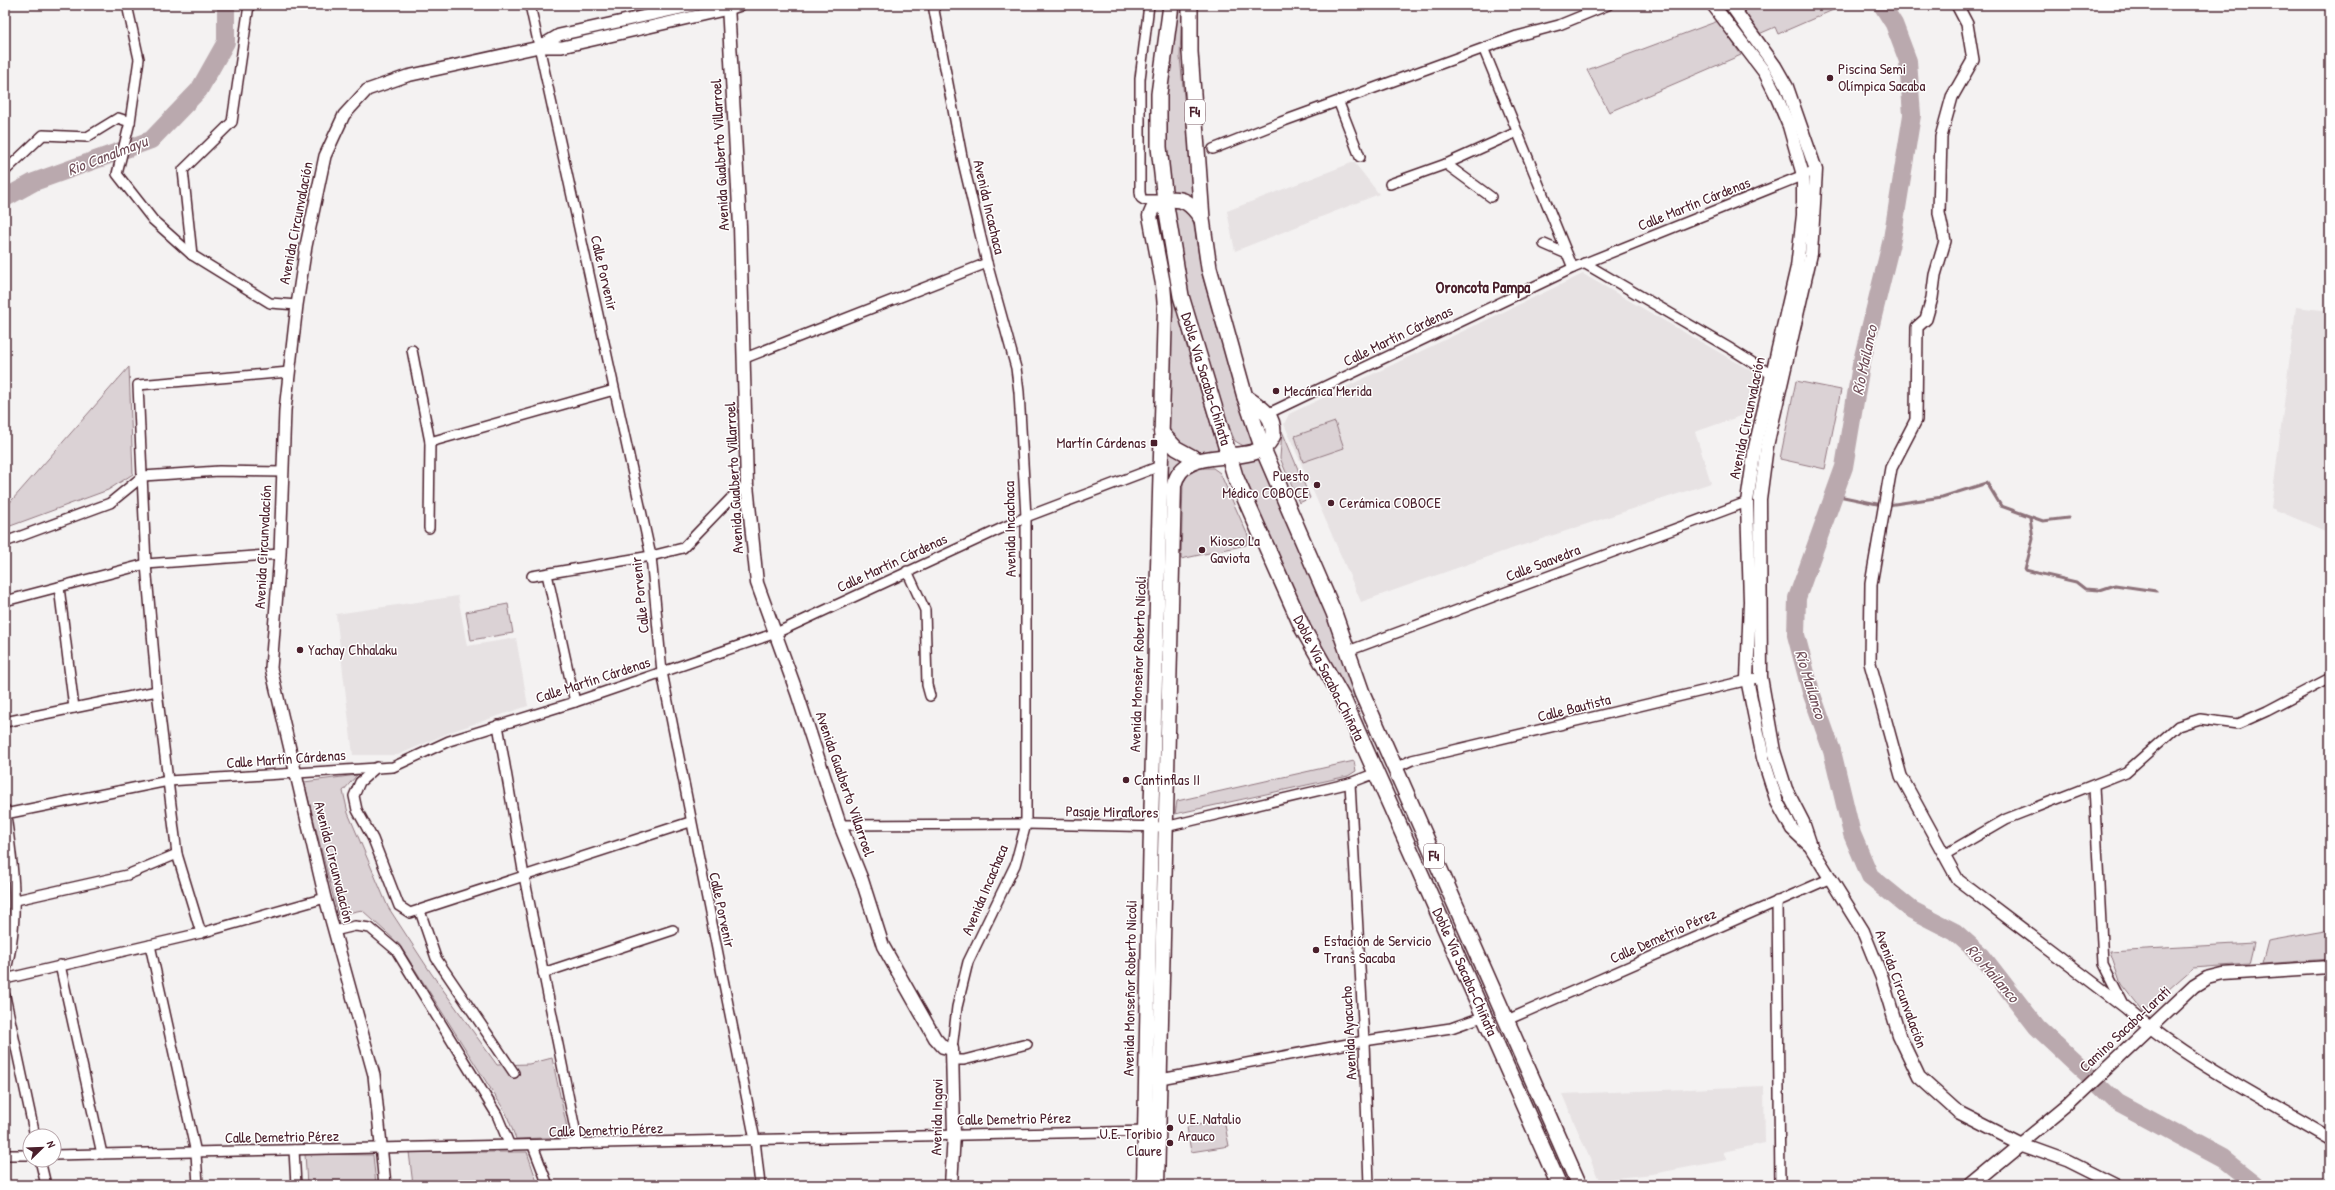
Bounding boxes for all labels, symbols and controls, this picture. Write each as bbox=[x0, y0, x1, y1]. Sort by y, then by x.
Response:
place label: Piscina Semi Olímpica Sacaba bbox=[1838, 58, 1925, 96]
marker: Piscina Semi Olímpica Sacaba bbox=[1825, 73, 1835, 83]
street label: Avenida Gualberto Villarroel bbox=[705, 79, 734, 231]
road number: F4 bbox=[1185, 100, 1205, 124]
water label: Rio Canalmayu bbox=[64, 129, 152, 180]
street label: Avenida Incachaca bbox=[968, 158, 1011, 256]
street label: Avenida Circunvalación bbox=[273, 160, 318, 286]
street label: Calle Martín Cárdenas bbox=[1635, 171, 1753, 236]
street label: Calle Porvenir bbox=[586, 233, 623, 313]
district label: Oroncota Pampa bbox=[1436, 276, 1531, 299]
street label: Calle Martín Cárdenas bbox=[1339, 300, 1456, 371]
street label: Doble Vía Sacaba-Chiñata bbox=[1176, 310, 1237, 448]
water label: Río Mailanco bbox=[1846, 322, 1882, 397]
street label: Avenida Circunvalación bbox=[1723, 355, 1770, 481]
place label: Mecánica Merida bbox=[1284, 380, 1372, 401]
marker: Mecánica Merida bbox=[1271, 386, 1281, 396]
street label: Avenida Gualberto Villarroel bbox=[719, 402, 748, 554]
place label: Martín Cárdenas bbox=[1057, 432, 1146, 453]
marker: Martín Cárdenas bbox=[1149, 438, 1159, 448]
place label: Puesto Médico COBOCE bbox=[1222, 465, 1309, 503]
marker: Puesto Médico COBOCE bbox=[1312, 480, 1322, 490]
street label: Avenida Incachaca bbox=[998, 481, 1021, 577]
street label: Avenida Circunvalación bbox=[249, 484, 276, 610]
place label: Cerámica COBOCE bbox=[1339, 492, 1441, 513]
marker: Cerámica COBOCE bbox=[1326, 498, 1336, 508]
street label: Calle Martín Cárdenas bbox=[833, 528, 951, 597]
place label: Kiosco La Gaviota bbox=[1210, 530, 1260, 568]
street label: Calle Saavedra bbox=[1503, 539, 1583, 586]
marker: Kiosco La Gaviota bbox=[1197, 545, 1207, 555]
street label: Calle Porvenir bbox=[625, 555, 654, 634]
street label: Avenida Monseñor Roberto Nicoli bbox=[1124, 576, 1151, 752]
street label: Doble Vía Sacaba-Chiñata bbox=[1289, 612, 1370, 744]
place label: Yachay Chhalaku bbox=[308, 639, 397, 660]
marker: Yachay Chhalaku bbox=[295, 645, 305, 655]
water label: Río Mailanco bbox=[1790, 647, 1832, 723]
street label: Calle Martín Cárdenas bbox=[533, 651, 653, 708]
street label: Calle Bautista bbox=[1535, 688, 1613, 727]
street label: Avenida Gualberto Villarroel bbox=[811, 709, 880, 859]
street label: Calle Martín Cárdenas bbox=[226, 744, 346, 773]
place label: Cantinflas II bbox=[1134, 769, 1200, 790]
marker: Cantinflas II bbox=[1121, 775, 1131, 785]
street label: Avenida Circunvalación bbox=[309, 799, 360, 925]
street label: Pasaje Miraflores bbox=[1065, 800, 1159, 823]
street label: Avenida Incachaca bbox=[956, 841, 1013, 938]
road number: F4 bbox=[1424, 844, 1444, 868]
street label: Calle Porvenir bbox=[704, 870, 741, 950]
street label: Avenida Monseñor Roberto Nicoli bbox=[1117, 900, 1142, 1076]
street label: Calle Demetrio Pérez bbox=[1606, 902, 1720, 968]
street label: Doble Vía Sacaba-Chiñata bbox=[1428, 904, 1503, 1039]
street label: Avenida Circunvalación bbox=[1870, 927, 1933, 1051]
place label: Estación de Servicio Trans Sacaba bbox=[1324, 930, 1431, 968]
water label: Río Mailanco bbox=[1961, 939, 2026, 1008]
marker: Estación de Servicio Trans Sacaba bbox=[1311, 945, 1321, 955]
street label: Camino Sacaba-Larati bbox=[2074, 981, 2175, 1077]
street label: Avenida Ayacucho bbox=[1336, 985, 1361, 1081]
street label: Avenida Ingavi bbox=[925, 1078, 948, 1156]
street label: Calle Demetrio Pérez bbox=[957, 1107, 1072, 1130]
place label: U.E. Natalio Arauco bbox=[1178, 1108, 1241, 1146]
street label: Calle Demetrio Pérez bbox=[548, 1117, 664, 1142]
place label: U.E. Toribio Claure bbox=[1099, 1123, 1162, 1161]
marker: U.E. Natalio Arauco bbox=[1165, 1123, 1175, 1133]
street label: Calle Demetrio Pérez bbox=[225, 1125, 340, 1148]
north arrow bbox=[22, 1128, 62, 1168]
marker: U.E. Toribio Claure bbox=[1165, 1138, 1175, 1148]
text: N bbox=[44, 1139, 59, 1150]

